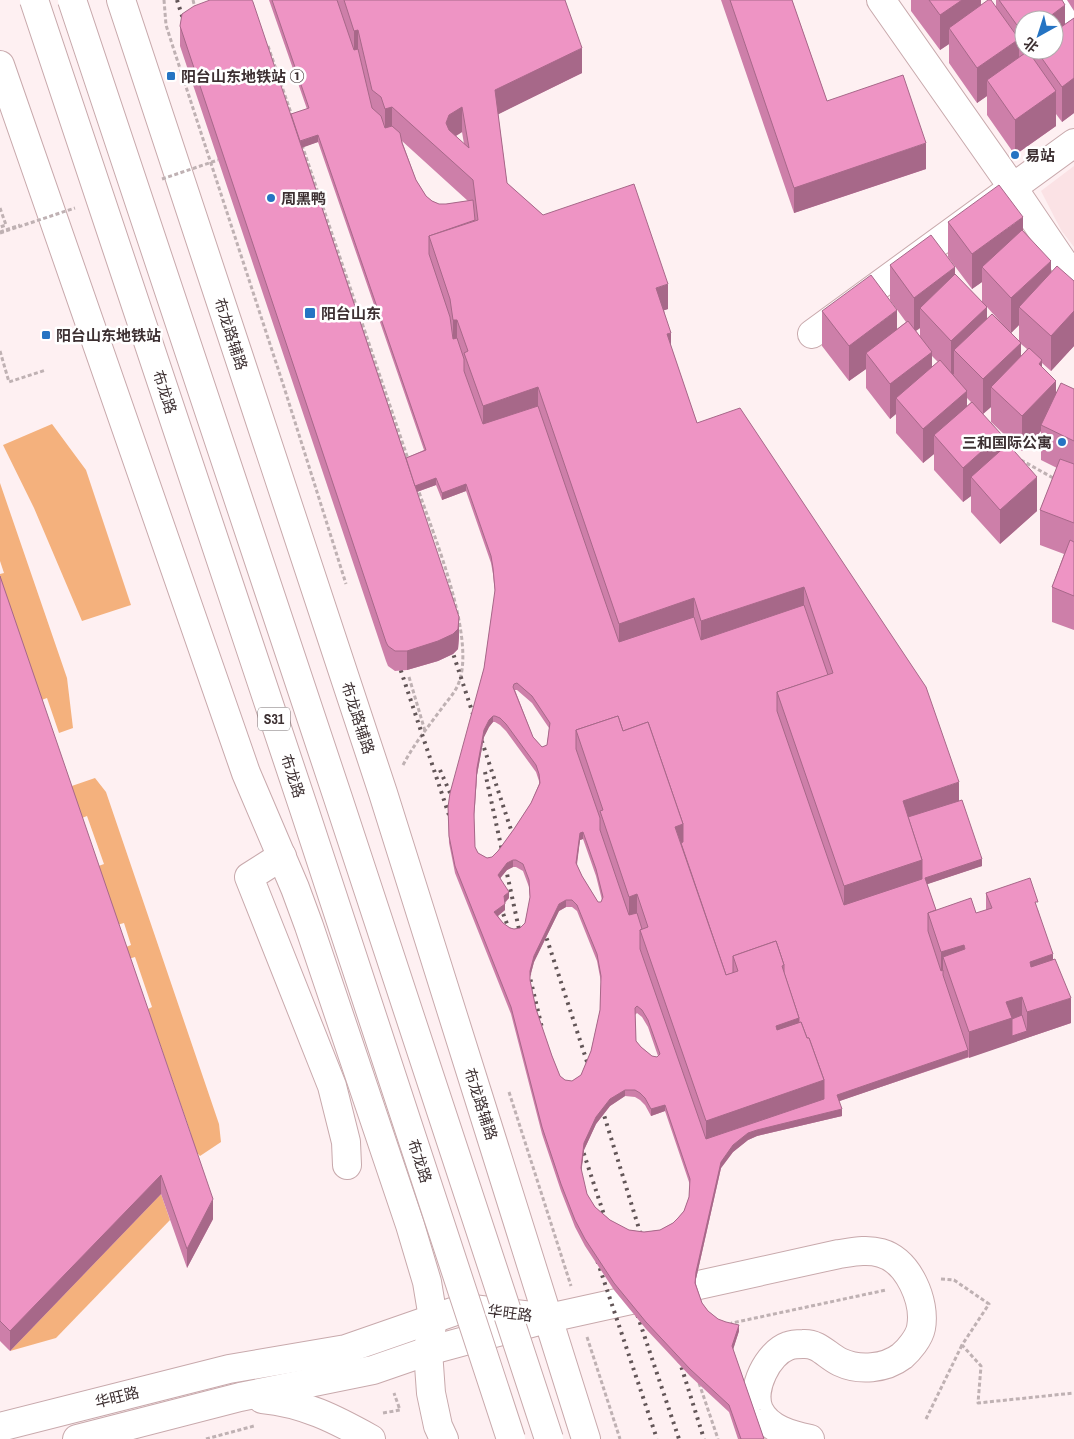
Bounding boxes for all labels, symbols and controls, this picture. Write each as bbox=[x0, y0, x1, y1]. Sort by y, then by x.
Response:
north arrow bbox=[1014, 10, 1064, 60]
text: 北 bbox=[1020, 34, 1042, 57]
place label: 阳台山东地铁站 ① bbox=[181, 66, 304, 87]
marker: 阳台山东地铁站 ① bbox=[165, 70, 177, 82]
place label: 易站 bbox=[1025, 145, 1055, 166]
marker: 易站 bbox=[1009, 149, 1021, 161]
place label: 周黑鸭 bbox=[281, 188, 326, 209]
marker: 周黑鸭 bbox=[265, 192, 277, 204]
street label: 布龙路辅路 bbox=[209, 295, 253, 373]
place label: 阳台山东 bbox=[321, 303, 381, 324]
marker: 阳台山东 bbox=[303, 306, 317, 320]
place label: 阳台山东地铁站 bbox=[56, 325, 161, 346]
marker: 阳台山东地铁站 bbox=[40, 329, 52, 341]
street label: 布龙路 bbox=[148, 367, 182, 417]
place label: 三和国际公寓 bbox=[962, 432, 1052, 453]
marker: 三和国际公寓 bbox=[1056, 436, 1068, 448]
street label: 布龙路辅路 bbox=[336, 679, 380, 757]
road number: S31 bbox=[258, 708, 290, 731]
street label: 布龙路 bbox=[276, 751, 310, 801]
street label: 布龙路辅路 bbox=[459, 1065, 503, 1143]
street label: 布龙路 bbox=[403, 1136, 437, 1186]
street label: 华旺路 bbox=[486, 1300, 534, 1326]
street label: 华旺路 bbox=[93, 1381, 141, 1413]

